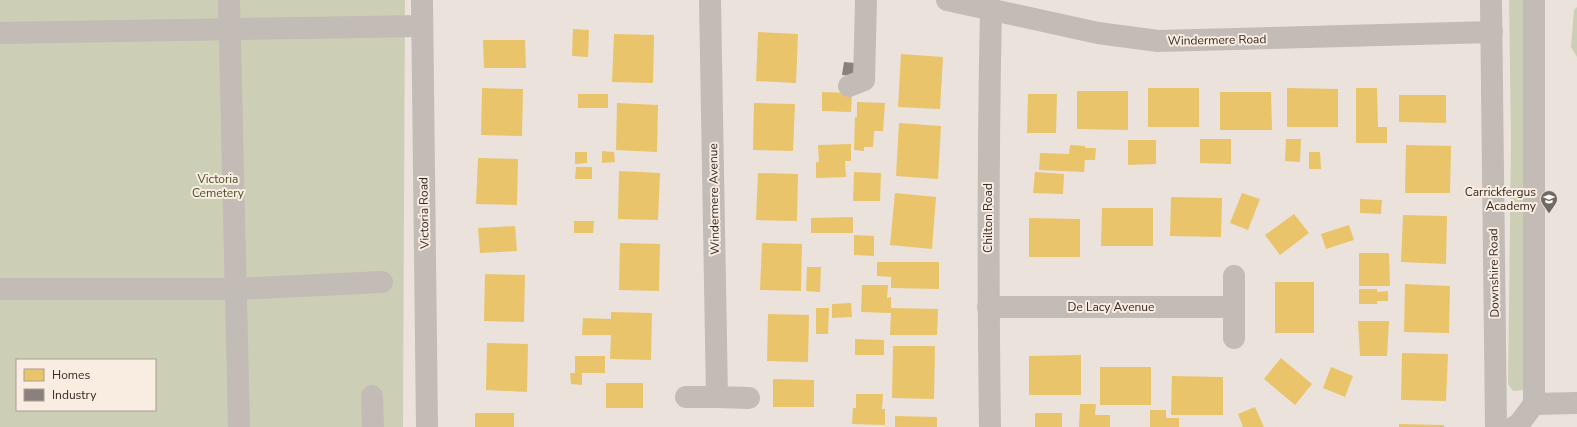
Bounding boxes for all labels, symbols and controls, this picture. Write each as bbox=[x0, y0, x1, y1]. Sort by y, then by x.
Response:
street label: Windermere Road bbox=[1167, 31, 1267, 49]
street label: Windermere Avenue bbox=[705, 143, 723, 255]
park label: Victoria Cemetery bbox=[192, 171, 245, 201]
street label: Victoria Road bbox=[415, 177, 433, 250]
street label: Chilton Road bbox=[980, 183, 996, 253]
place label: Carrickfergus Academy bbox=[1465, 184, 1537, 214]
school or university icon: Carrickfergus Academy bbox=[1539, 189, 1559, 214]
street label: Downshire Road bbox=[1485, 228, 1503, 318]
street label: De Lacy Avenue bbox=[1068, 299, 1154, 315]
legend bbox=[16, 359, 156, 411]
text: Homes bbox=[52, 367, 90, 383]
text: Industry bbox=[52, 387, 97, 403]

